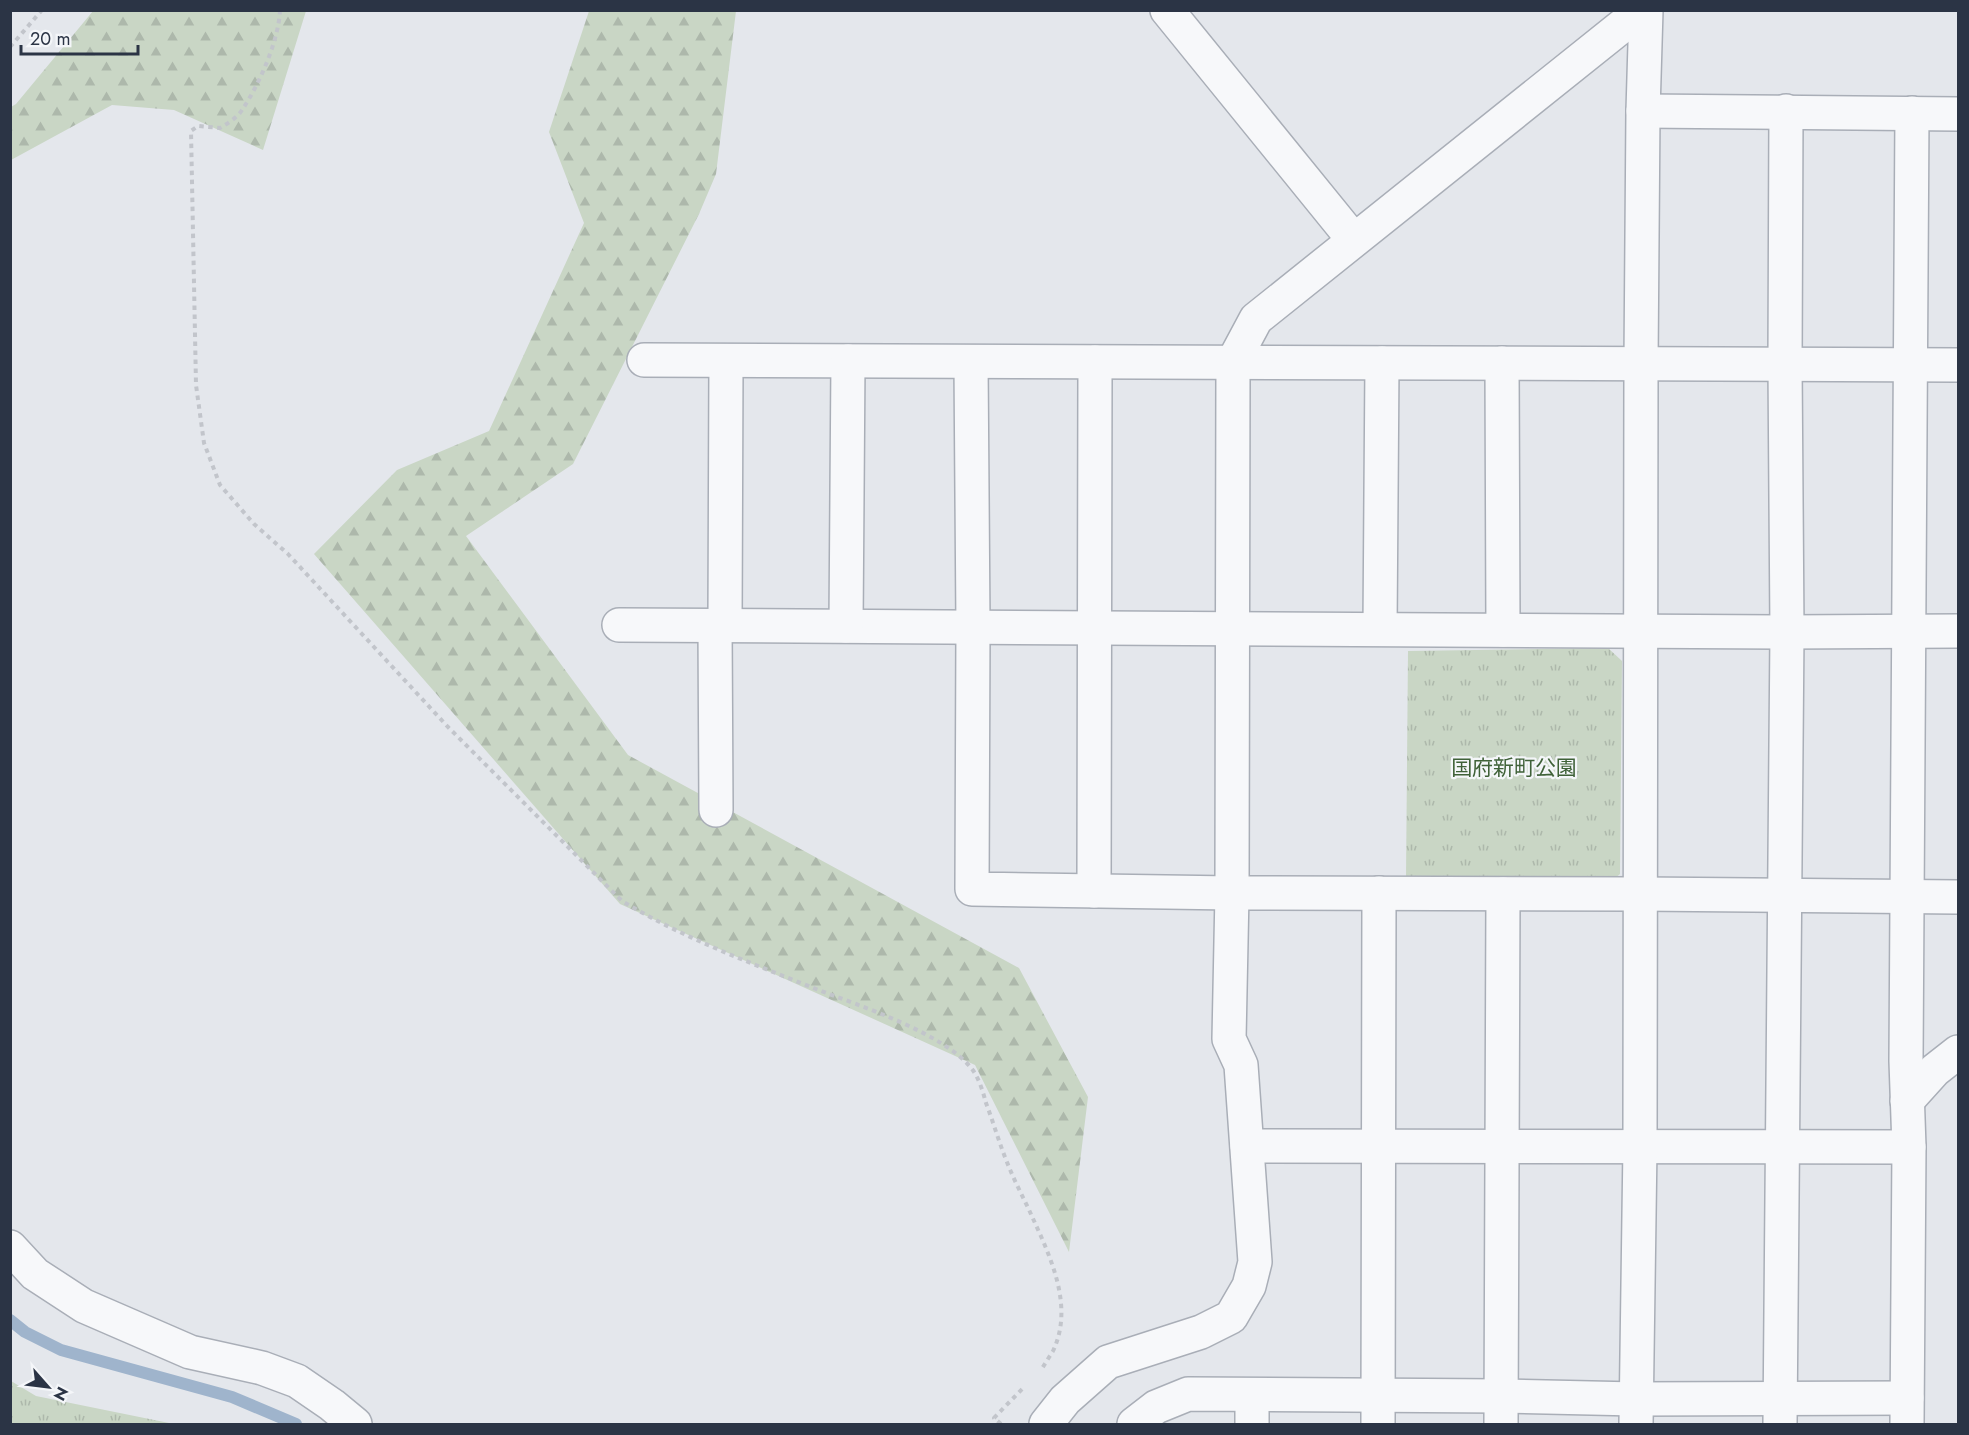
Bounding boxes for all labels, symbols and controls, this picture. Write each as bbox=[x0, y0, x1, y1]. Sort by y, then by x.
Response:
scale bar bbox=[21, 18, 138, 56]
text: 20 m bbox=[30, 26, 70, 52]
park label: 国府新町公園 bbox=[1451, 753, 1577, 783]
north arrow bbox=[18, 1357, 78, 1417]
text: N bbox=[48, 1383, 74, 1405]

